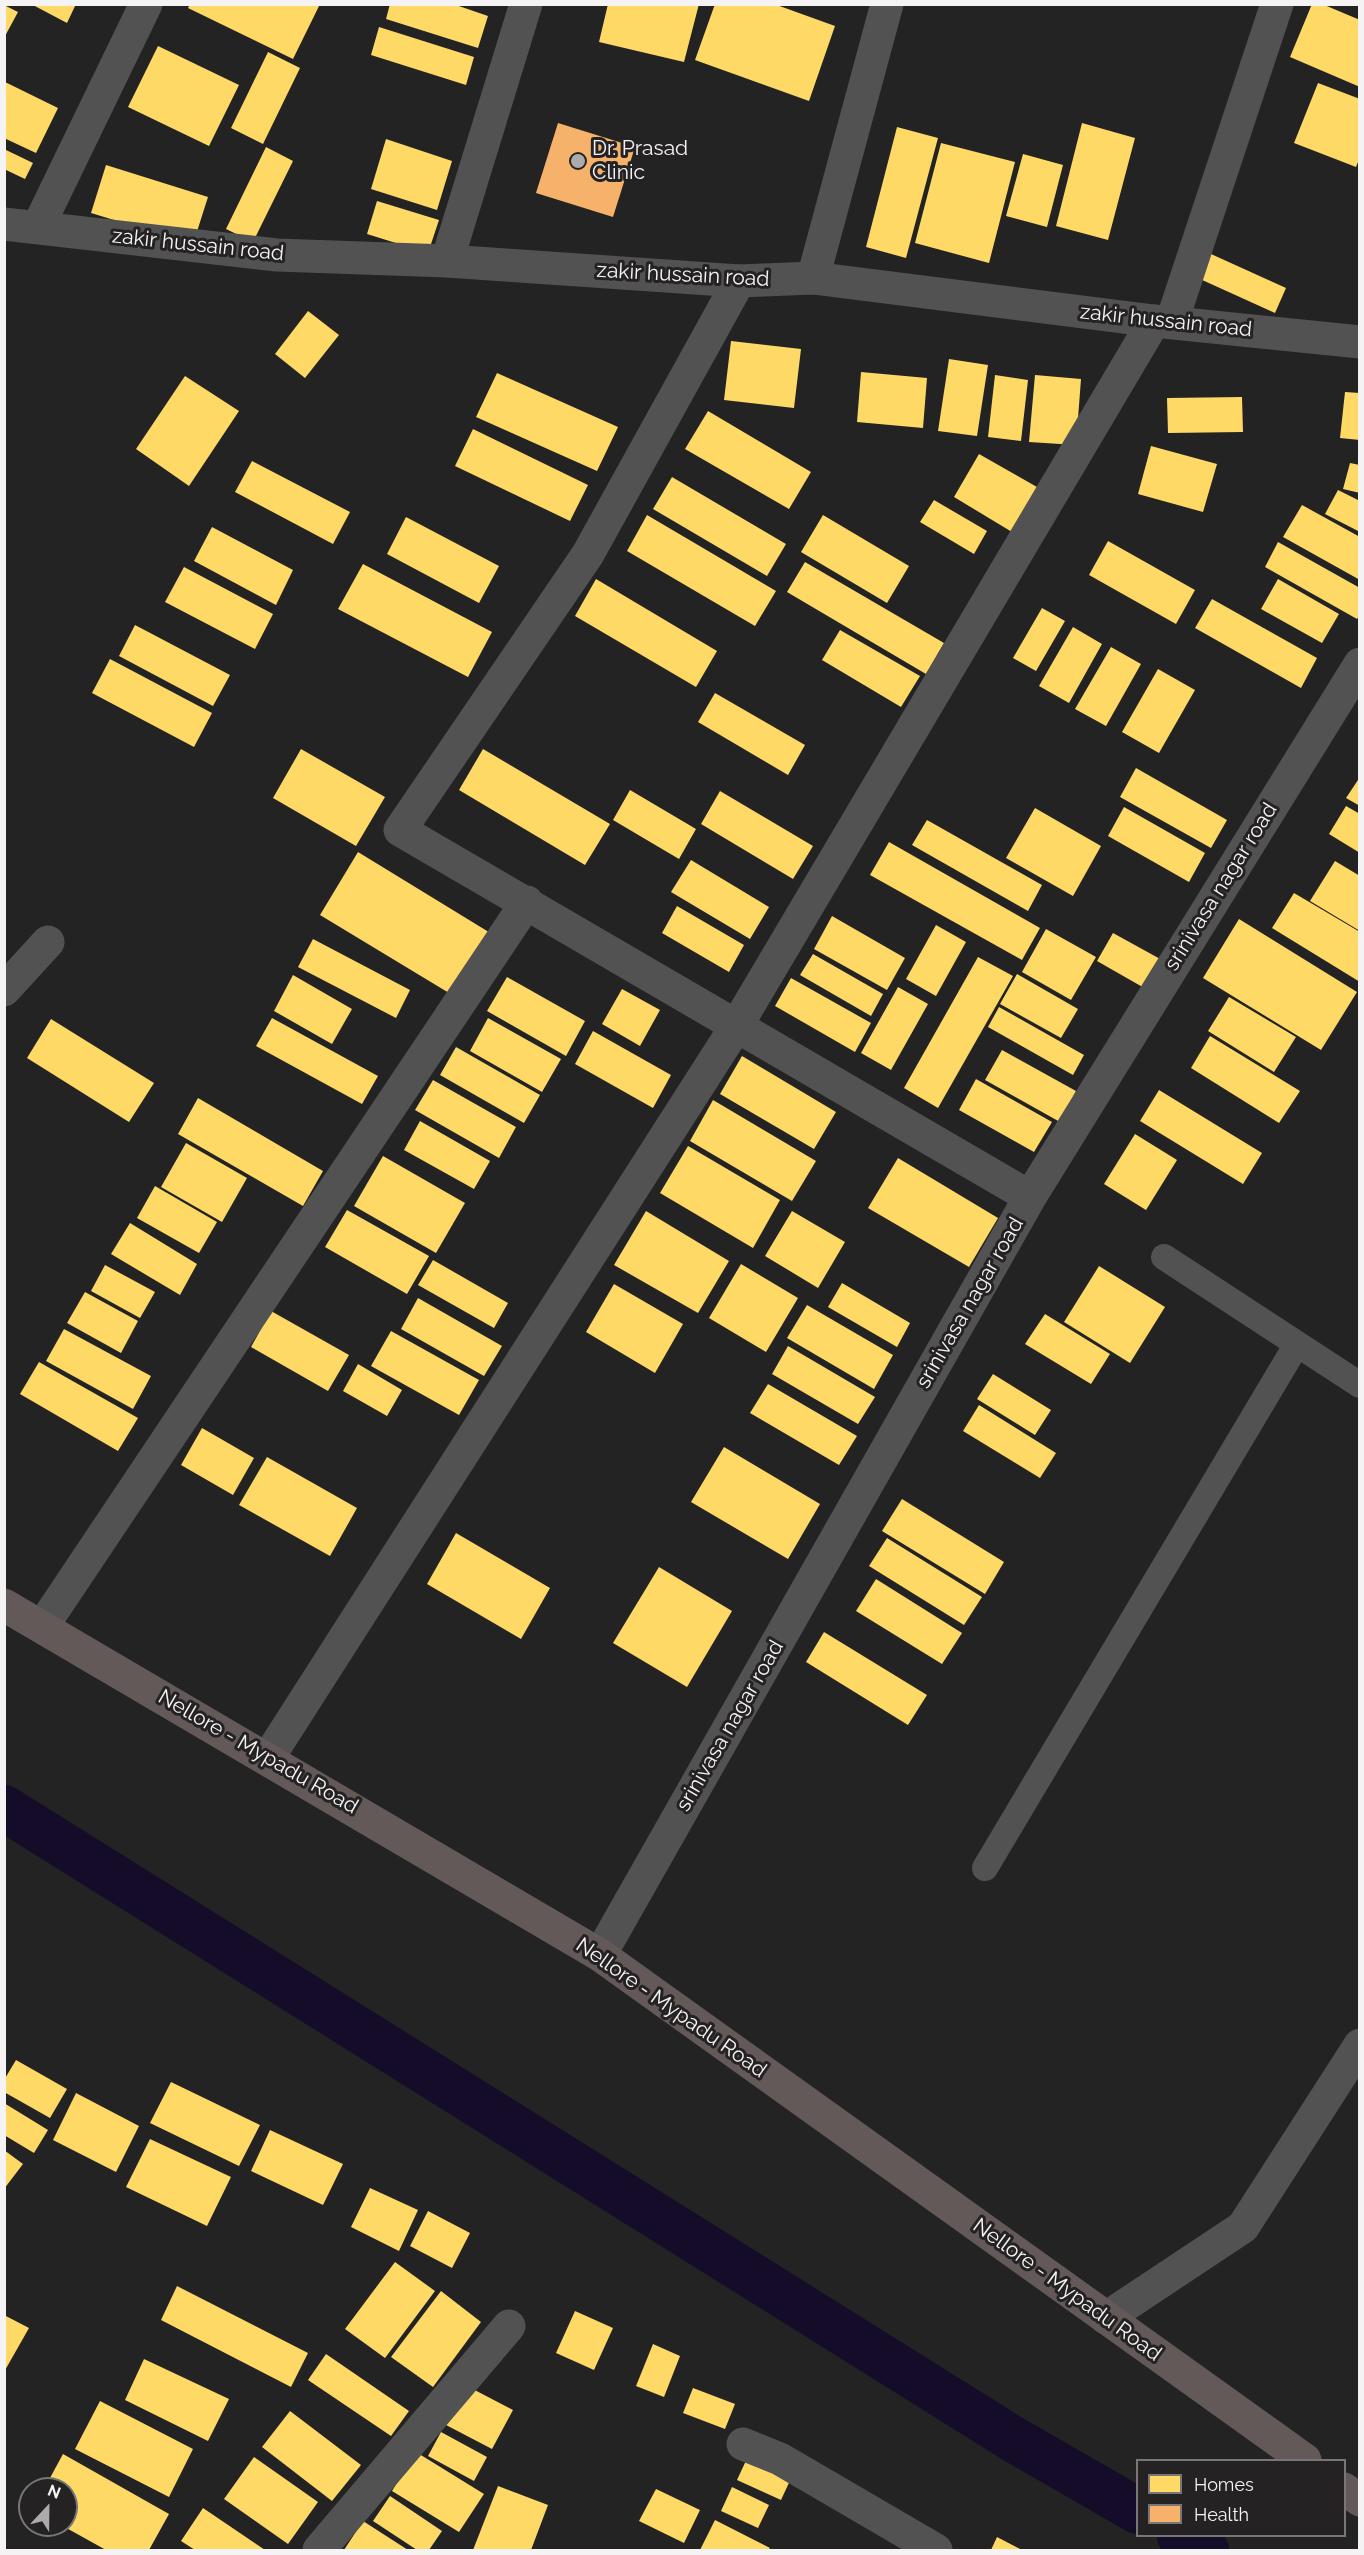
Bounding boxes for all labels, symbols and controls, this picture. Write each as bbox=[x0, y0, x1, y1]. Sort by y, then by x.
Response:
place label: Dr. Prasad Clinic bbox=[592, 136, 688, 186]
marker: Dr. Prasad Clinic bbox=[569, 152, 587, 170]
street label: zakir hussain road bbox=[111, 223, 285, 267]
street label: zakir hussain road bbox=[596, 258, 770, 292]
street label: zakir hussain road bbox=[1079, 299, 1253, 343]
street label: srinivasa nagar road bbox=[1159, 798, 1283, 976]
street label: srinivasa nagar road bbox=[911, 1213, 1029, 1393]
street label: srinivasa nagar road bbox=[671, 1636, 789, 1816]
street label: Nellore - Mypadu Road bbox=[154, 1684, 362, 1820]
street label: Nellore - Mypadu Road bbox=[571, 1933, 771, 2083]
street label: Nellore - Mypadu Road bbox=[968, 2213, 1166, 2367]
legend bbox=[1136, 2459, 1346, 2537]
text: Homes bbox=[1194, 2474, 1254, 2495]
north arrow bbox=[18, 2477, 78, 2537]
text: N bbox=[45, 2481, 63, 2503]
text: Health bbox=[1194, 2504, 1249, 2525]

